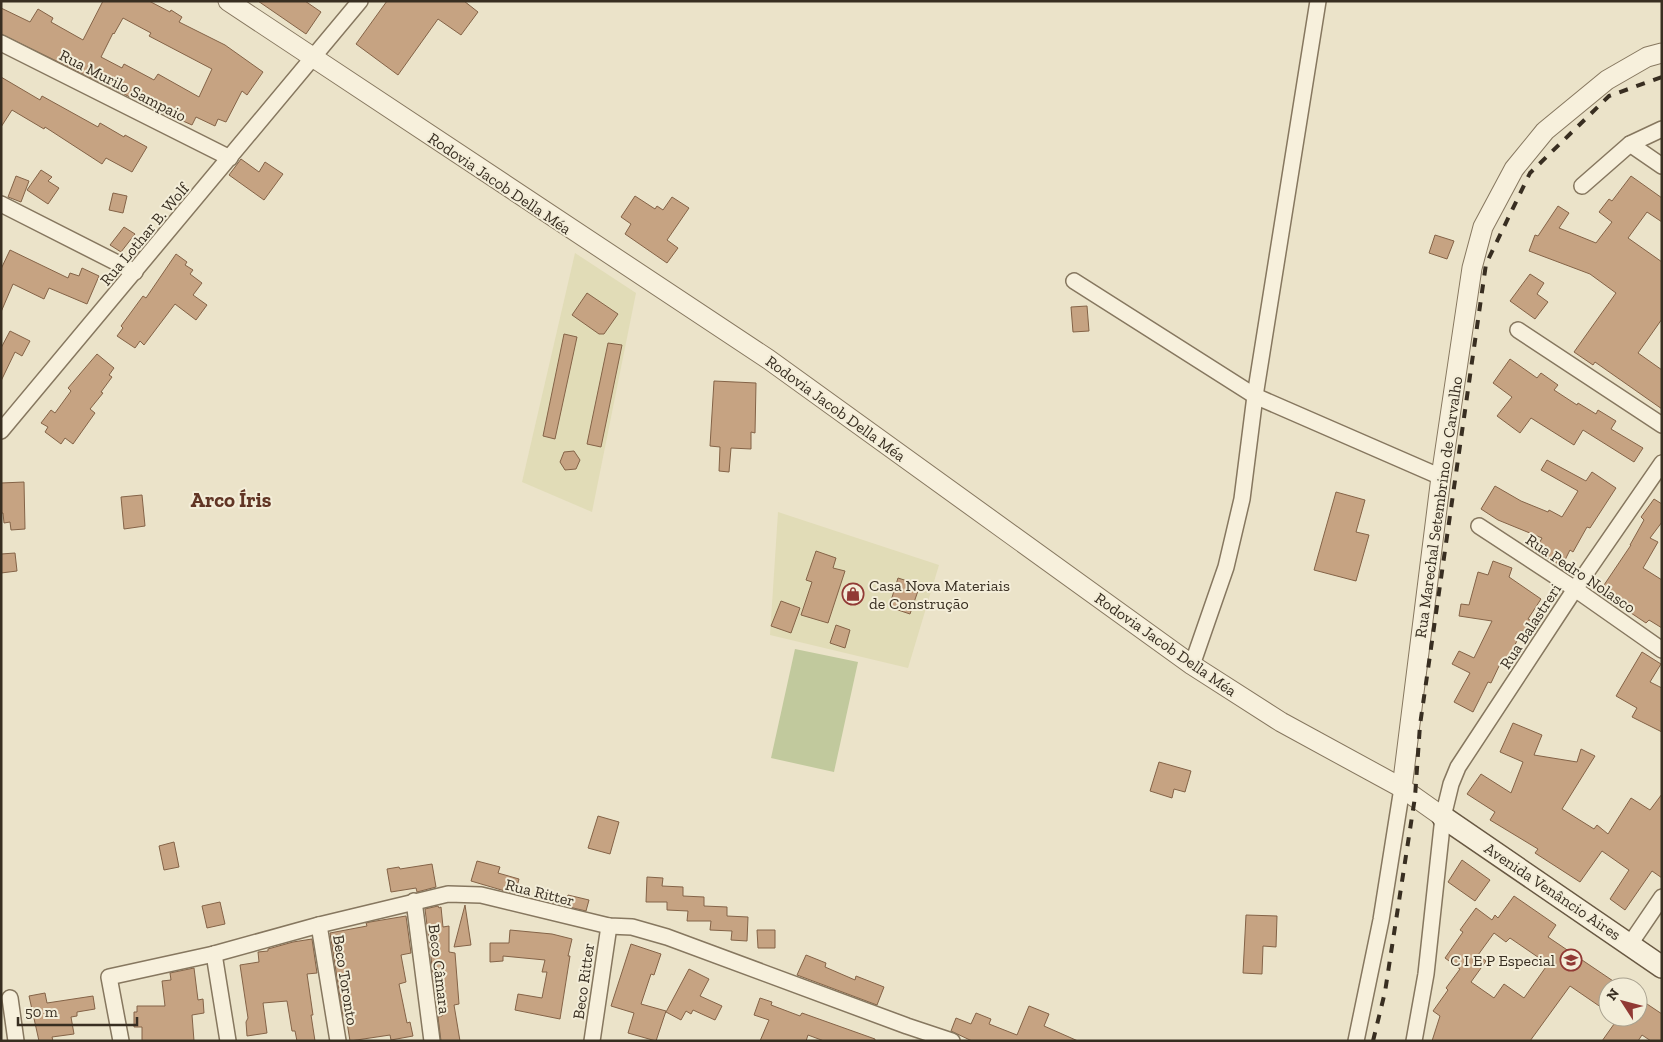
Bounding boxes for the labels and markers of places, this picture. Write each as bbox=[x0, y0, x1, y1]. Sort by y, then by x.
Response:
place label: Casa Nova Materiais de Construção bbox=[869, 576, 1010, 613]
shop icon: Casa Nova Materiais de Construção bbox=[841, 582, 865, 606]
school or university icon: C I E P Especial bbox=[1559, 948, 1583, 972]
place label: C I E P Especial bbox=[1450, 951, 1555, 970]

